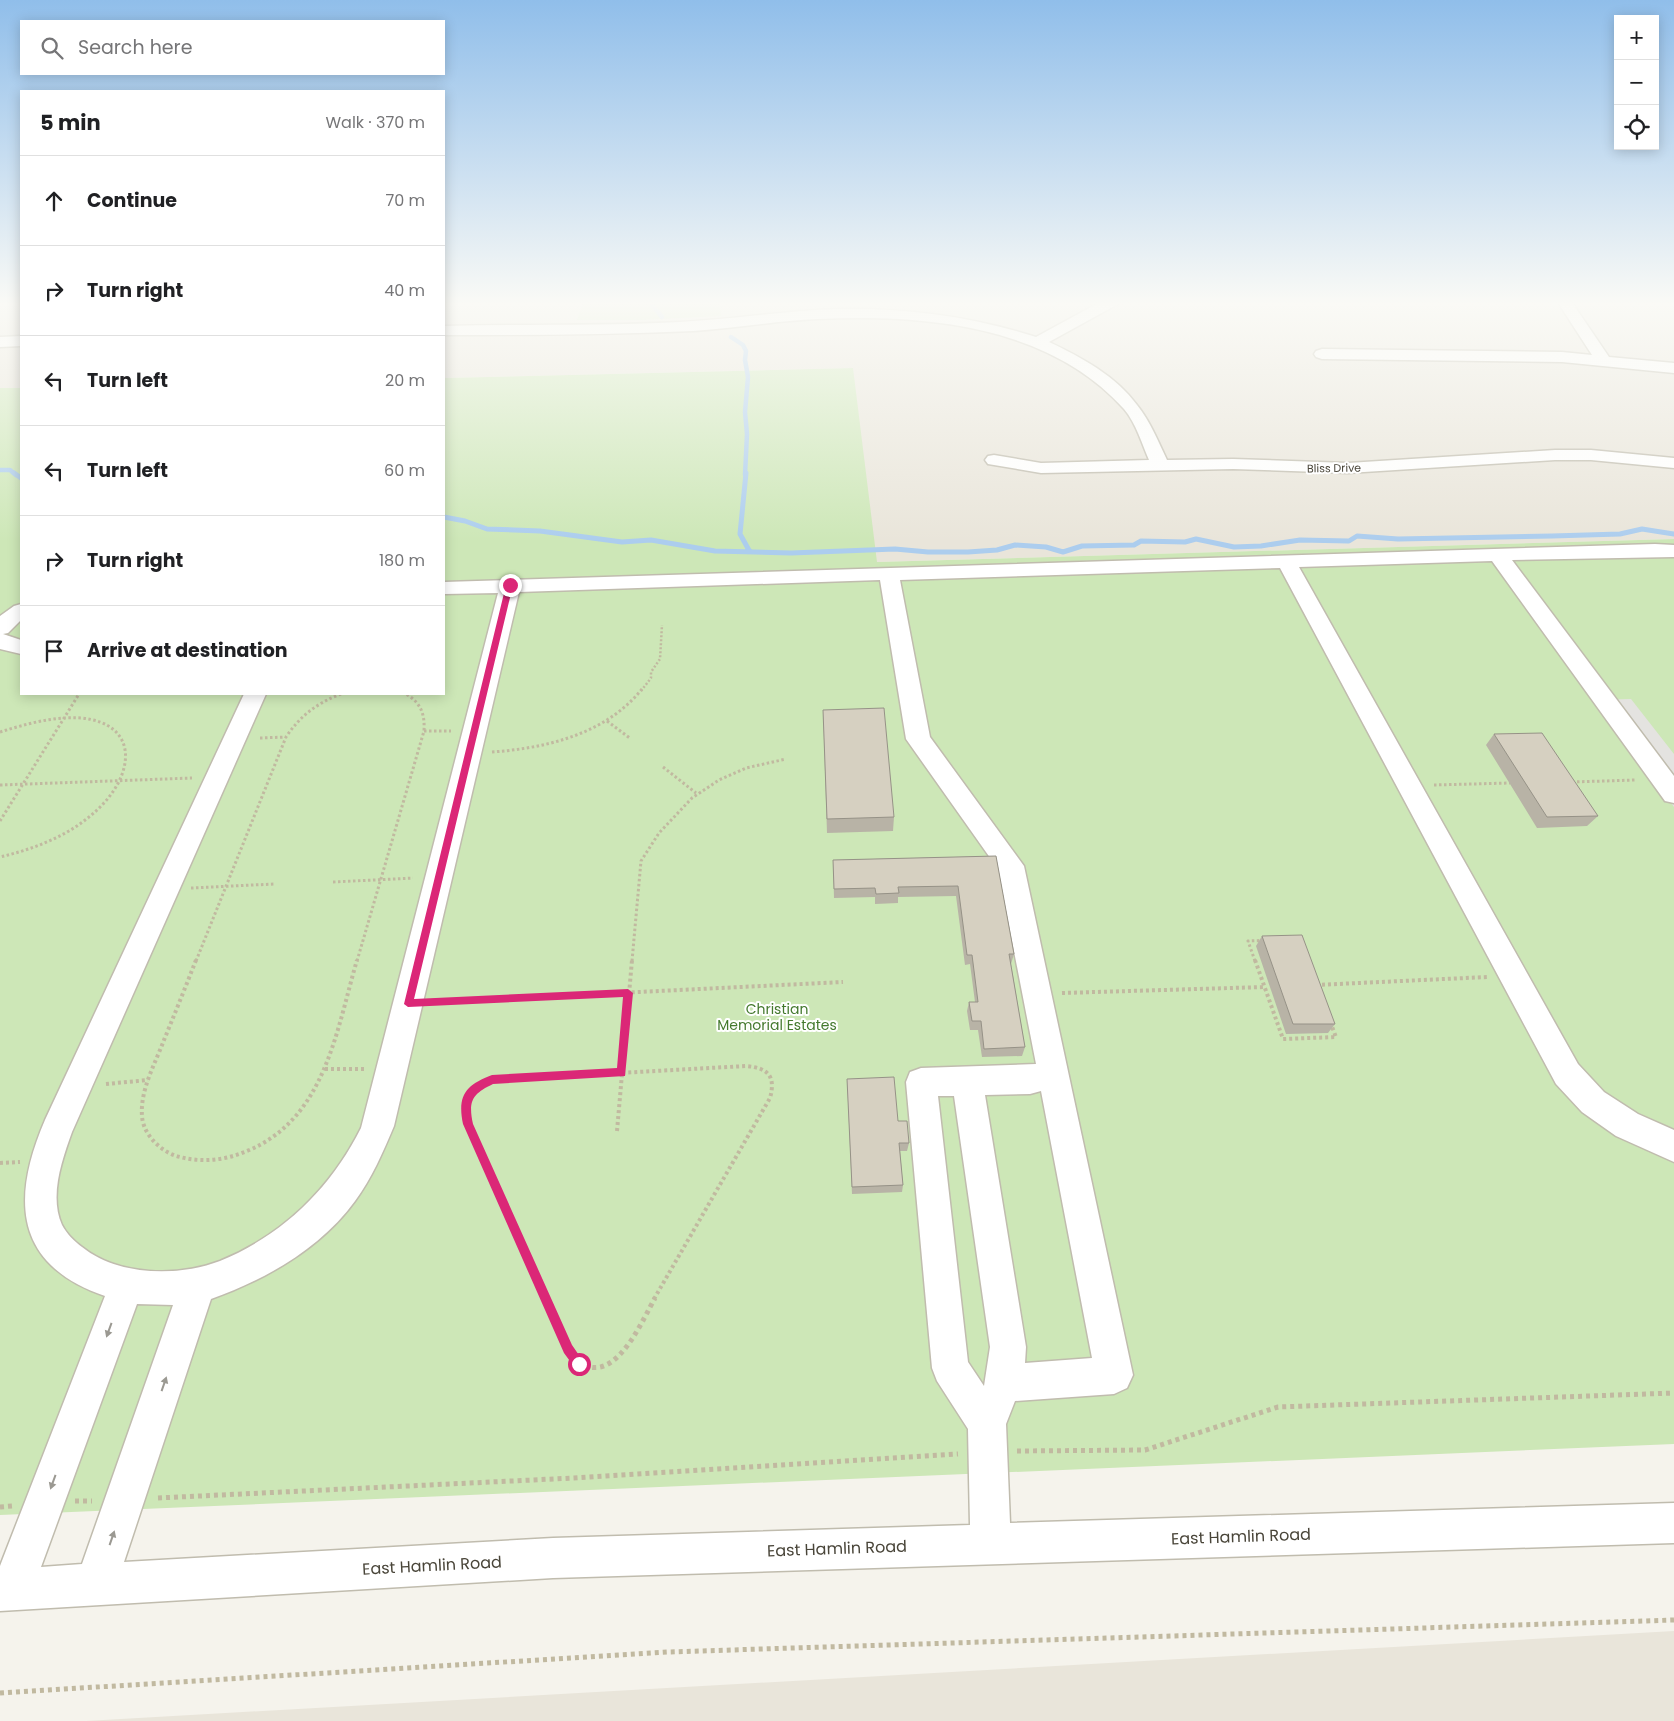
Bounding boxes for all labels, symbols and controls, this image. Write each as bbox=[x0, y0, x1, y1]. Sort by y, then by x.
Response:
map controls bbox=[1614, 15, 1659, 150]
button: + bbox=[1614, 15, 1659, 60]
search box bbox=[20, 20, 445, 75]
icon: search bbox=[38, 34, 66, 62]
text: Search here bbox=[78, 34, 192, 61]
button: − bbox=[1614, 60, 1659, 105]
button: locate bbox=[1614, 105, 1659, 150]
text: 5 min bbox=[40, 108, 101, 137]
text: Walk · 370 m bbox=[325, 111, 425, 134]
icon: ahead bbox=[40, 187, 68, 215]
text: Continue bbox=[87, 187, 177, 214]
text: 70 m bbox=[385, 189, 425, 212]
icon: right bbox=[40, 277, 68, 305]
text: Turn right bbox=[87, 277, 183, 304]
text: 40 m bbox=[384, 279, 425, 302]
icon: left bbox=[40, 367, 68, 395]
text: Turn left bbox=[87, 367, 168, 394]
text: 20 m bbox=[385, 369, 425, 392]
icon: left bbox=[40, 457, 68, 485]
text: Turn left bbox=[87, 457, 168, 484]
text: 60 m bbox=[384, 459, 425, 482]
street label: Bliss Drive bbox=[1307, 460, 1361, 476]
icon: right bbox=[40, 547, 68, 575]
text: Turn right bbox=[87, 547, 183, 574]
text: 180 m bbox=[379, 549, 425, 572]
route end bbox=[499, 574, 522, 597]
icon: arrive bbox=[40, 637, 68, 665]
text: Arrive at destination bbox=[87, 637, 288, 664]
park label: Christian Memorial Estates bbox=[717, 999, 837, 1035]
one-way arrow bbox=[105, 1323, 113, 1337]
route start bbox=[568, 1353, 591, 1376]
one-way arrow bbox=[160, 1376, 168, 1391]
one-way arrow bbox=[49, 1475, 56, 1490]
street label: East Hamlin Road bbox=[1171, 1523, 1311, 1550]
one-way arrow bbox=[108, 1530, 116, 1545]
street label: East Hamlin Road bbox=[767, 1535, 907, 1562]
street label: East Hamlin Road bbox=[362, 1550, 502, 1581]

